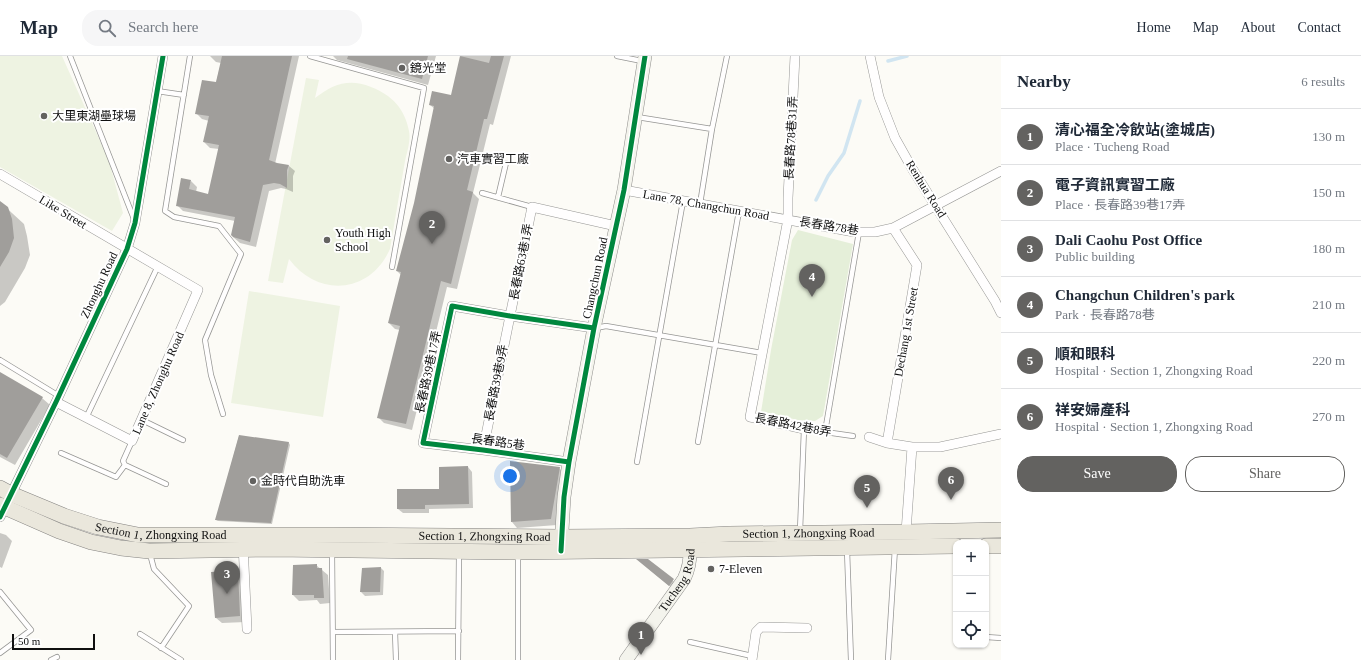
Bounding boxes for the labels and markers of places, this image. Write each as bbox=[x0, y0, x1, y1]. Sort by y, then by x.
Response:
place label: 鏡光堂 bbox=[410, 61, 446, 75]
marker: 鏡光堂 bbox=[397, 63, 407, 73]
place label: 大里東湖壘球場 bbox=[52, 109, 136, 123]
marker: 大里東湖壘球場 bbox=[39, 111, 49, 121]
place label: 汽車實習工廠 bbox=[457, 152, 529, 166]
marker: 汽車實習工廠 bbox=[444, 154, 454, 164]
pin: 2 bbox=[419, 211, 445, 244]
place label: Youth High School bbox=[335, 226, 391, 254]
marker: Youth High School bbox=[322, 235, 332, 245]
pin: 4 bbox=[799, 264, 825, 297]
pin: 6 bbox=[938, 467, 964, 500]
place label: 金時代自助洗車 bbox=[261, 474, 345, 488]
pin: 5 bbox=[854, 475, 880, 508]
marker: 金時代自助洗車 bbox=[248, 476, 258, 486]
pin: 3 bbox=[214, 561, 240, 594]
place label: 7-Eleven bbox=[719, 562, 762, 576]
marker: 7-Eleven bbox=[706, 564, 716, 574]
pin: 1 bbox=[628, 622, 654, 655]

